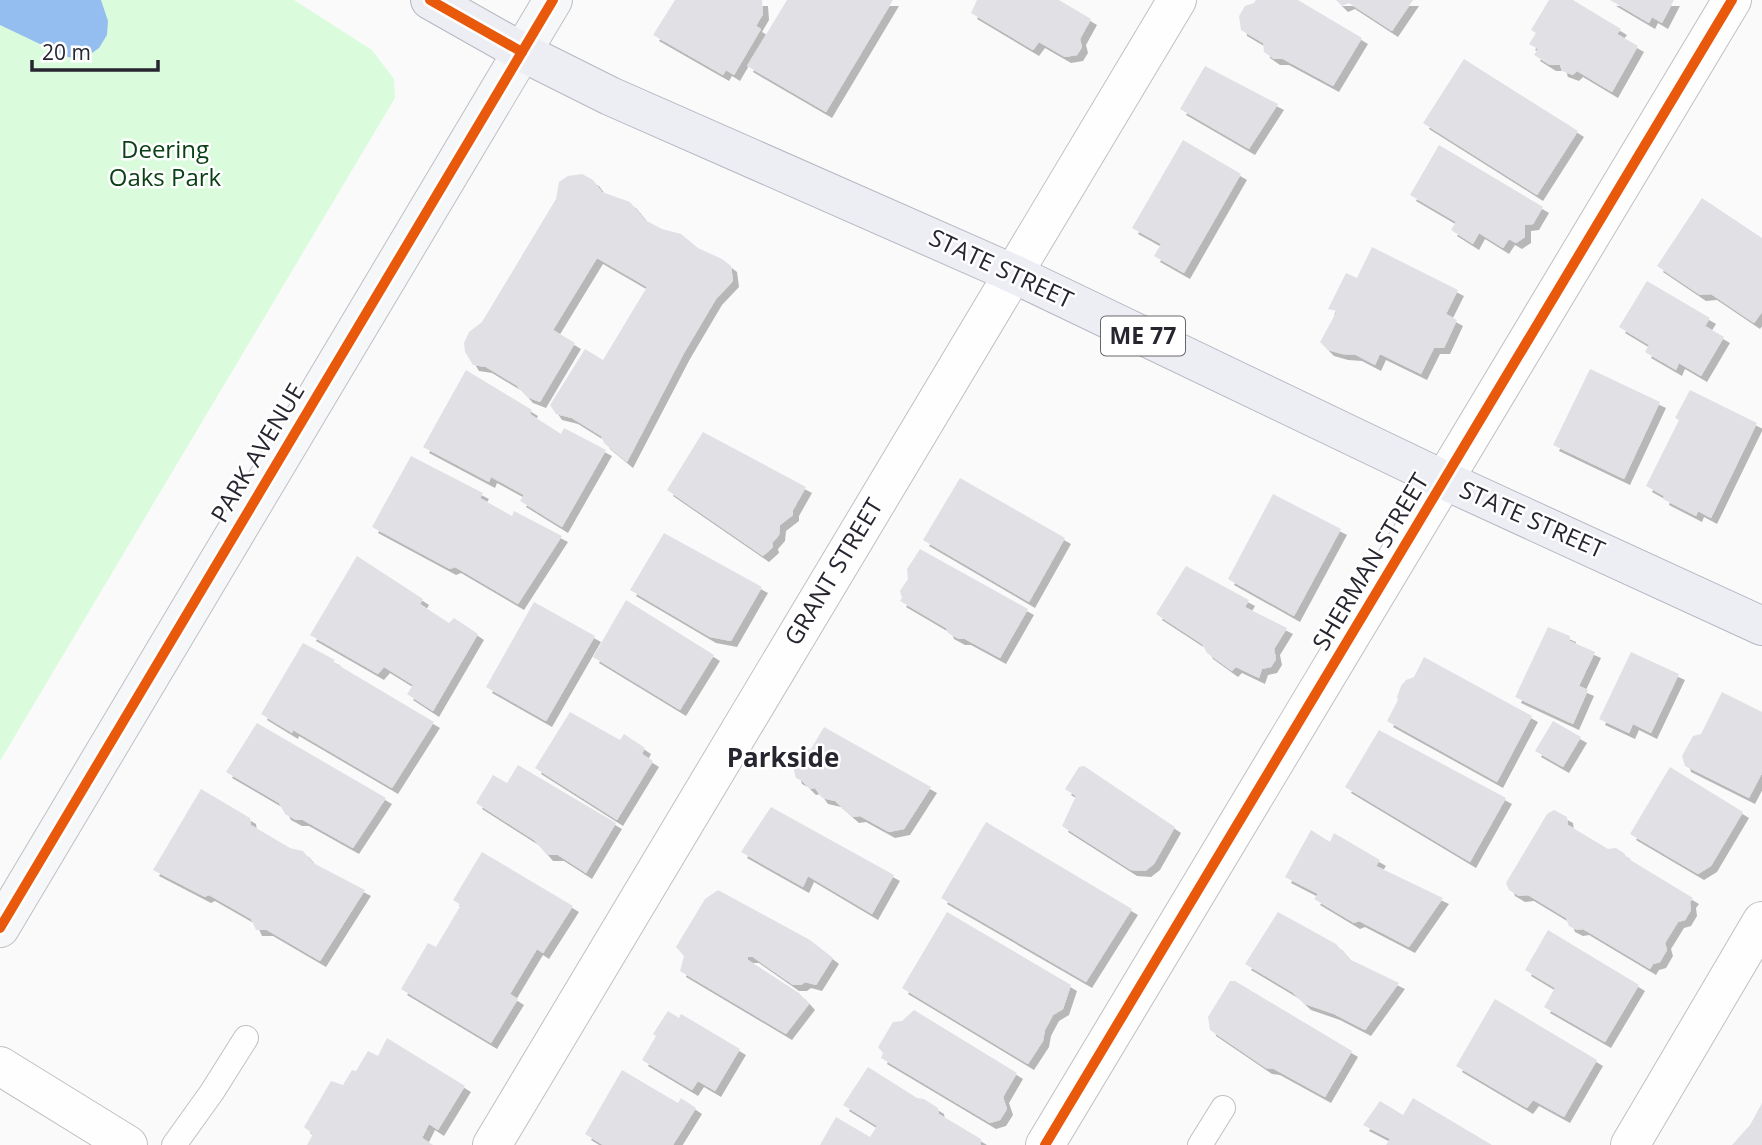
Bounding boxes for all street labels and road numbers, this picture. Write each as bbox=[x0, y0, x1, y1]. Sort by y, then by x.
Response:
street label: STATE STREET bbox=[924, 220, 1079, 315]
road number: ME 77 bbox=[1101, 316, 1185, 356]
street label: PARK AVENUE bbox=[202, 376, 311, 528]
street label: SHERMAN STREET bbox=[1304, 467, 1436, 656]
street label: STATE STREET bbox=[1455, 472, 1610, 565]
street label: GRANT STREET bbox=[776, 492, 890, 651]

